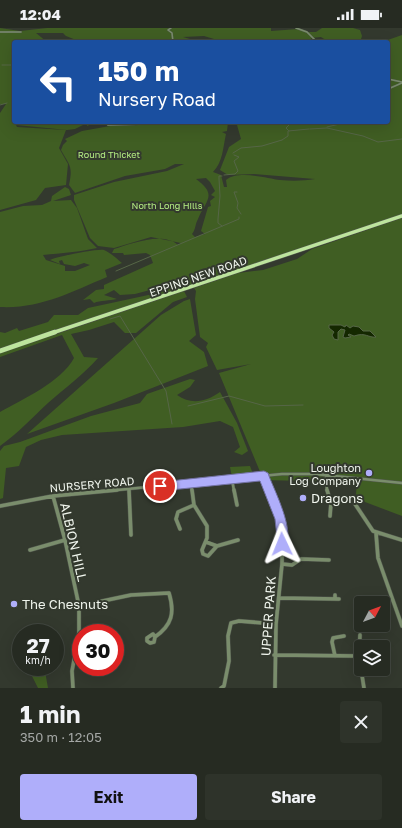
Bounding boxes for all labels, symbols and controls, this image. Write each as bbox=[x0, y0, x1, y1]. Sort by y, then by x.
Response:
text: 12:04 bbox=[20, 5, 61, 23]
text: 150 m bbox=[98, 54, 179, 87]
icon: left bbox=[32, 56, 84, 108]
text: Nursery Road bbox=[98, 88, 216, 110]
park label: Round Thicket bbox=[78, 149, 141, 160]
park label: North Long Hills bbox=[132, 200, 203, 211]
street label: EPPING NEW ROAD bbox=[148, 253, 249, 299]
place label: Loughton Log Company bbox=[289, 461, 361, 487]
marker: Loughton Log Company bbox=[364, 468, 374, 478]
pin bbox=[143, 469, 177, 503]
street label: NURSERY ROAD bbox=[49, 474, 135, 494]
icon: arrive bbox=[149, 475, 171, 497]
place label: Dragons bbox=[311, 490, 363, 506]
marker: Dragons bbox=[298, 493, 308, 503]
street label: ALBION HILL bbox=[57, 501, 91, 584]
position arrow bbox=[261, 523, 303, 565]
street label: UPPER PARK bbox=[257, 575, 279, 657]
place label: The Chesnuts bbox=[22, 596, 108, 612]
north arrow bbox=[354, 596, 390, 632]
map controls bbox=[354, 596, 390, 676]
marker: The Chesnuts bbox=[9, 599, 19, 609]
speed limit sign: 30 bbox=[72, 624, 124, 676]
text: 27 bbox=[26, 633, 50, 657]
button: layers bbox=[354, 640, 390, 676]
text: km/h bbox=[25, 654, 51, 666]
text: 1 min bbox=[20, 699, 80, 728]
button: close bbox=[340, 701, 382, 743]
text: 350 m · 12:05 bbox=[20, 729, 102, 745]
button: Exit bbox=[20, 774, 197, 820]
button: Share bbox=[205, 774, 382, 820]

